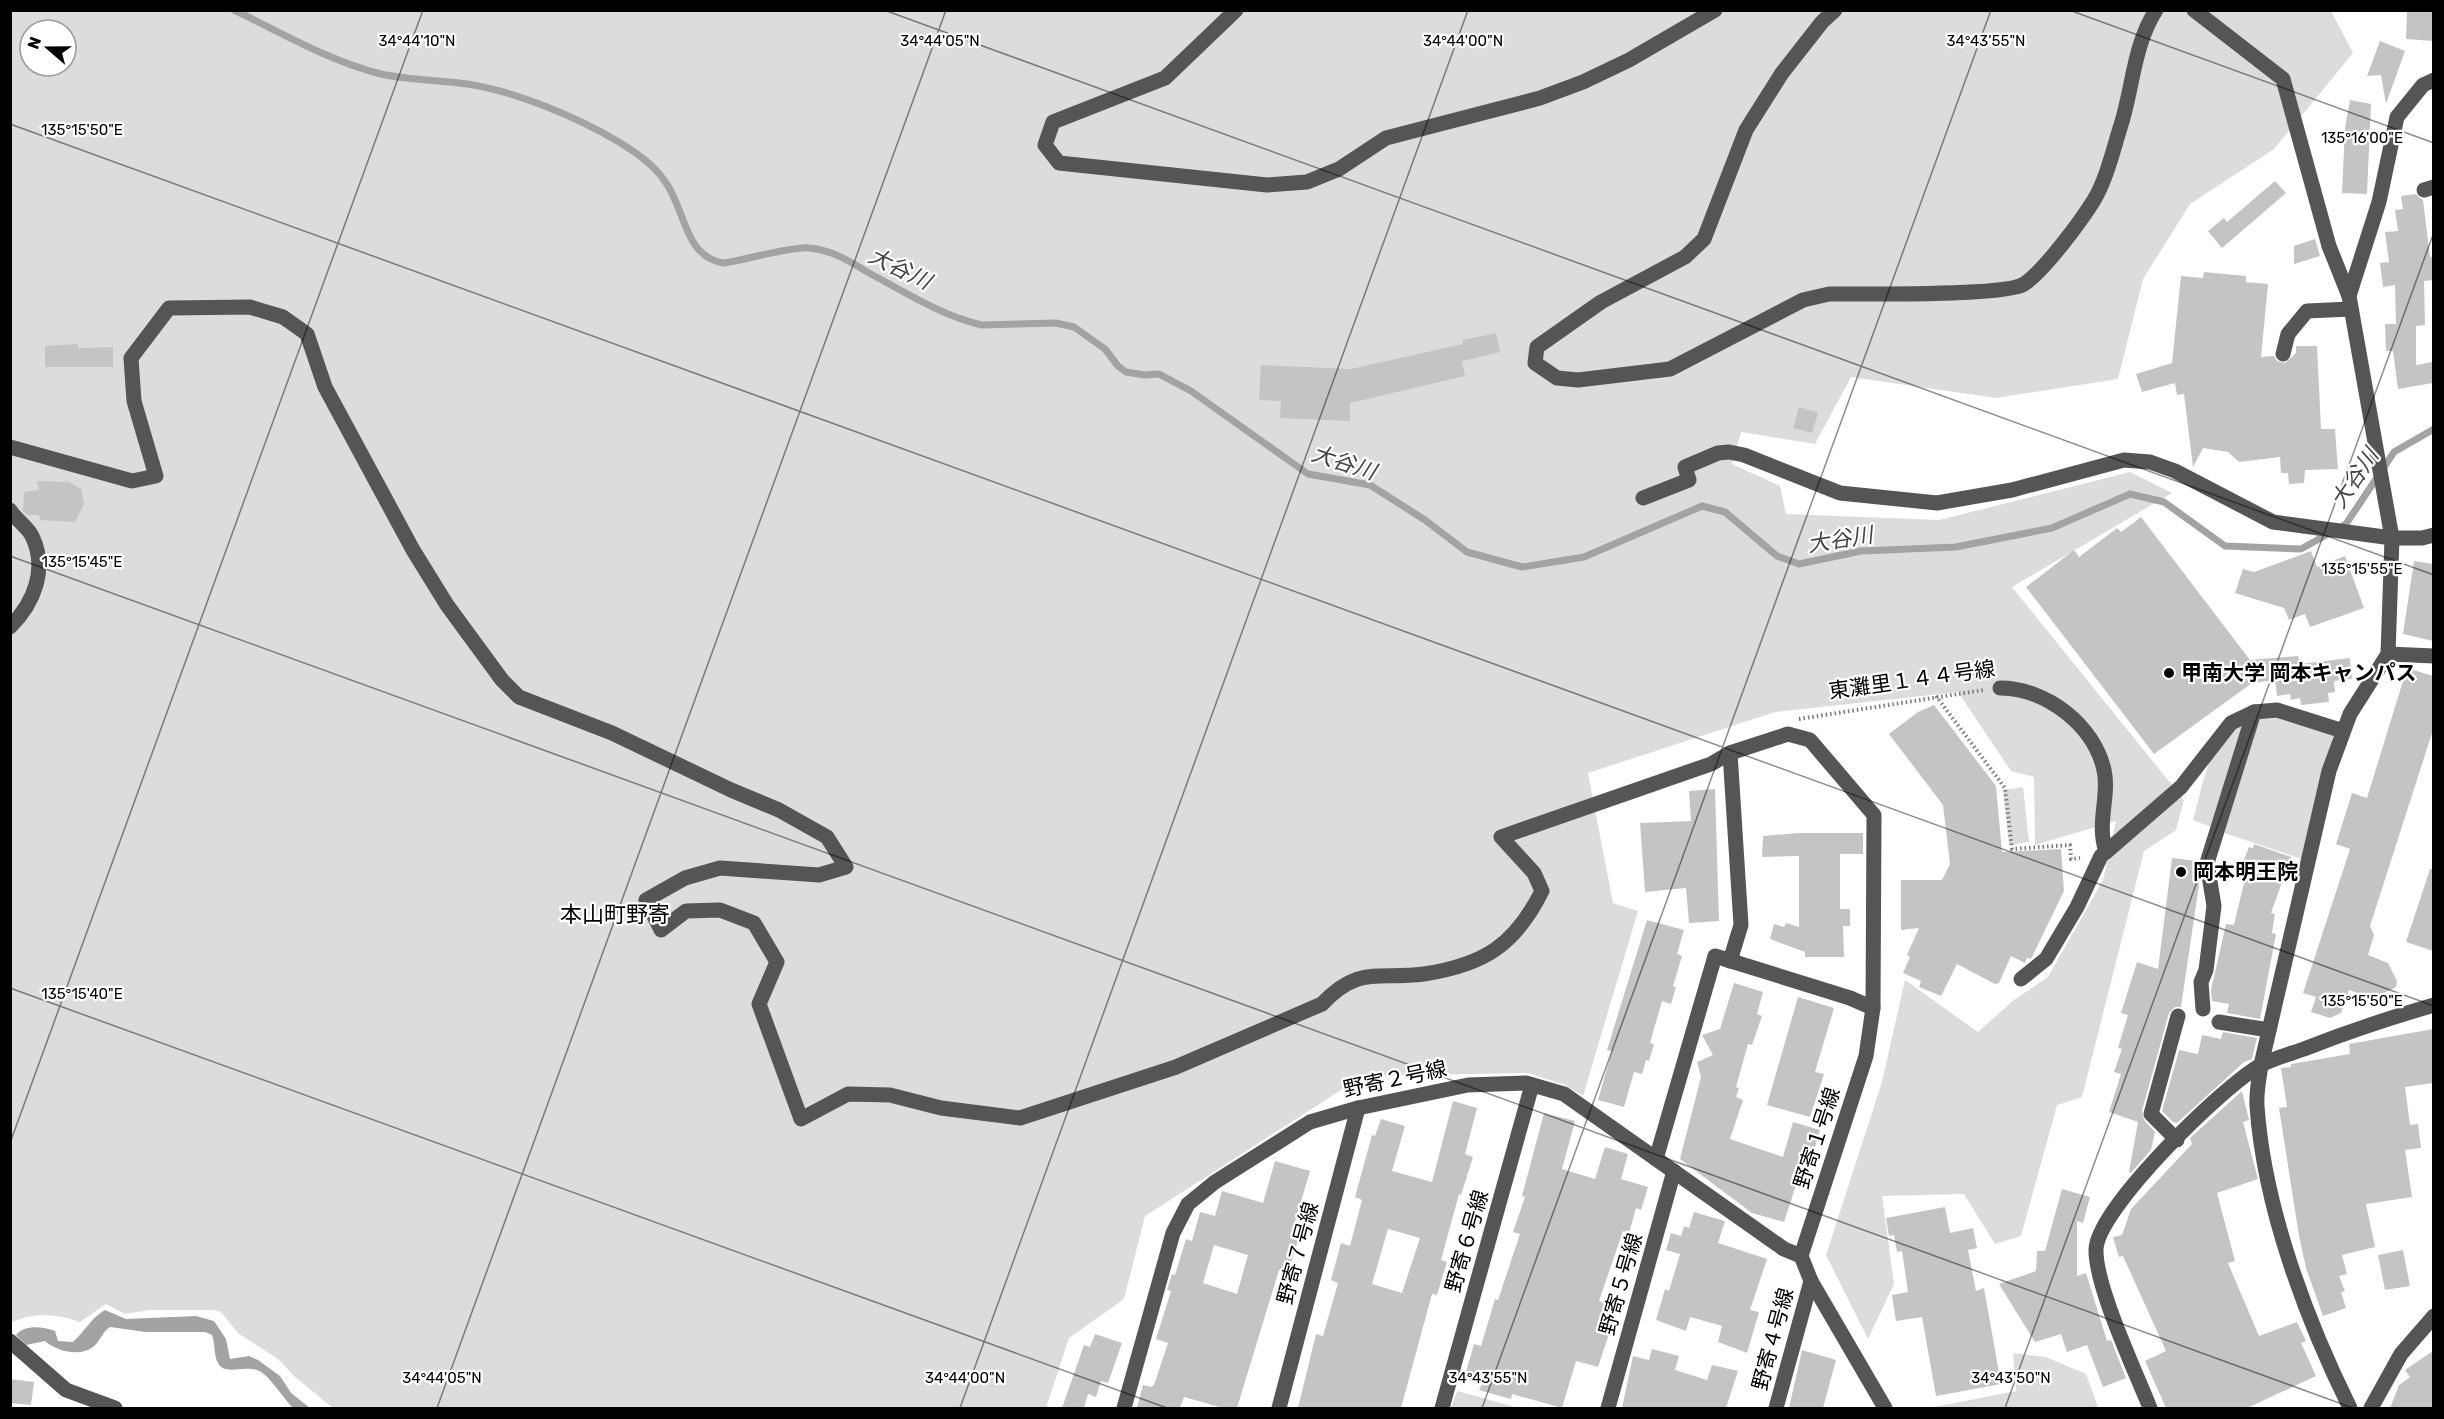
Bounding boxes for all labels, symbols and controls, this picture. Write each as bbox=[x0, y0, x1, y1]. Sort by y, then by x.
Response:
north arrow bbox=[18, 18, 78, 78]
text: 34°44'10"N bbox=[378, 32, 456, 50]
text: 34°44'05"N bbox=[900, 32, 980, 50]
text: 34°44'00"N bbox=[1423, 32, 1503, 50]
text: 34°43'55"N bbox=[1947, 32, 2025, 50]
text: N bbox=[23, 34, 45, 52]
text: 135°15'50"E bbox=[41, 121, 123, 139]
text: 135°16'00"E bbox=[2321, 129, 2403, 147]
water label: 大谷川 bbox=[864, 242, 937, 296]
water label: 大谷川 bbox=[1308, 439, 1381, 486]
water label: 大谷川 bbox=[2325, 442, 2385, 513]
water label: 大谷川 bbox=[1805, 521, 1877, 558]
text: 135°15'45"E bbox=[42, 553, 122, 571]
text: 135°15'55"E bbox=[2321, 560, 2403, 578]
street label: 東灘里１４４号線 bbox=[1827, 655, 1997, 704]
place label: 甲南大学 岡本キャンパス bbox=[2181, 660, 2416, 685]
marker: 甲南大学 岡本キャンパス bbox=[2162, 666, 2176, 680]
place label: 岡本明王院 bbox=[2193, 859, 2298, 884]
marker: 岡本明王院 bbox=[2174, 865, 2188, 879]
district label: 本山町野寄 bbox=[560, 901, 670, 928]
text: 135°15'40"E bbox=[41, 985, 123, 1003]
text: 135°15'50"E bbox=[2321, 992, 2403, 1010]
street label: 野寄２号線 bbox=[1341, 1055, 1449, 1102]
street label: 野寄１号線 bbox=[1788, 1084, 1845, 1192]
street label: 野寄６号線 bbox=[1440, 1187, 1493, 1295]
street label: 野寄７号線 bbox=[1272, 1199, 1323, 1307]
street label: 野寄５号線 bbox=[1594, 1230, 1647, 1338]
street label: 野寄４号線 bbox=[1747, 1285, 1798, 1393]
text: 34°44'05"N bbox=[402, 1369, 482, 1387]
text: 34°44'00"N bbox=[925, 1369, 1005, 1387]
text: 34°43'55"N bbox=[1449, 1369, 1527, 1387]
text: 34°43'50"N bbox=[1971, 1369, 2051, 1387]

